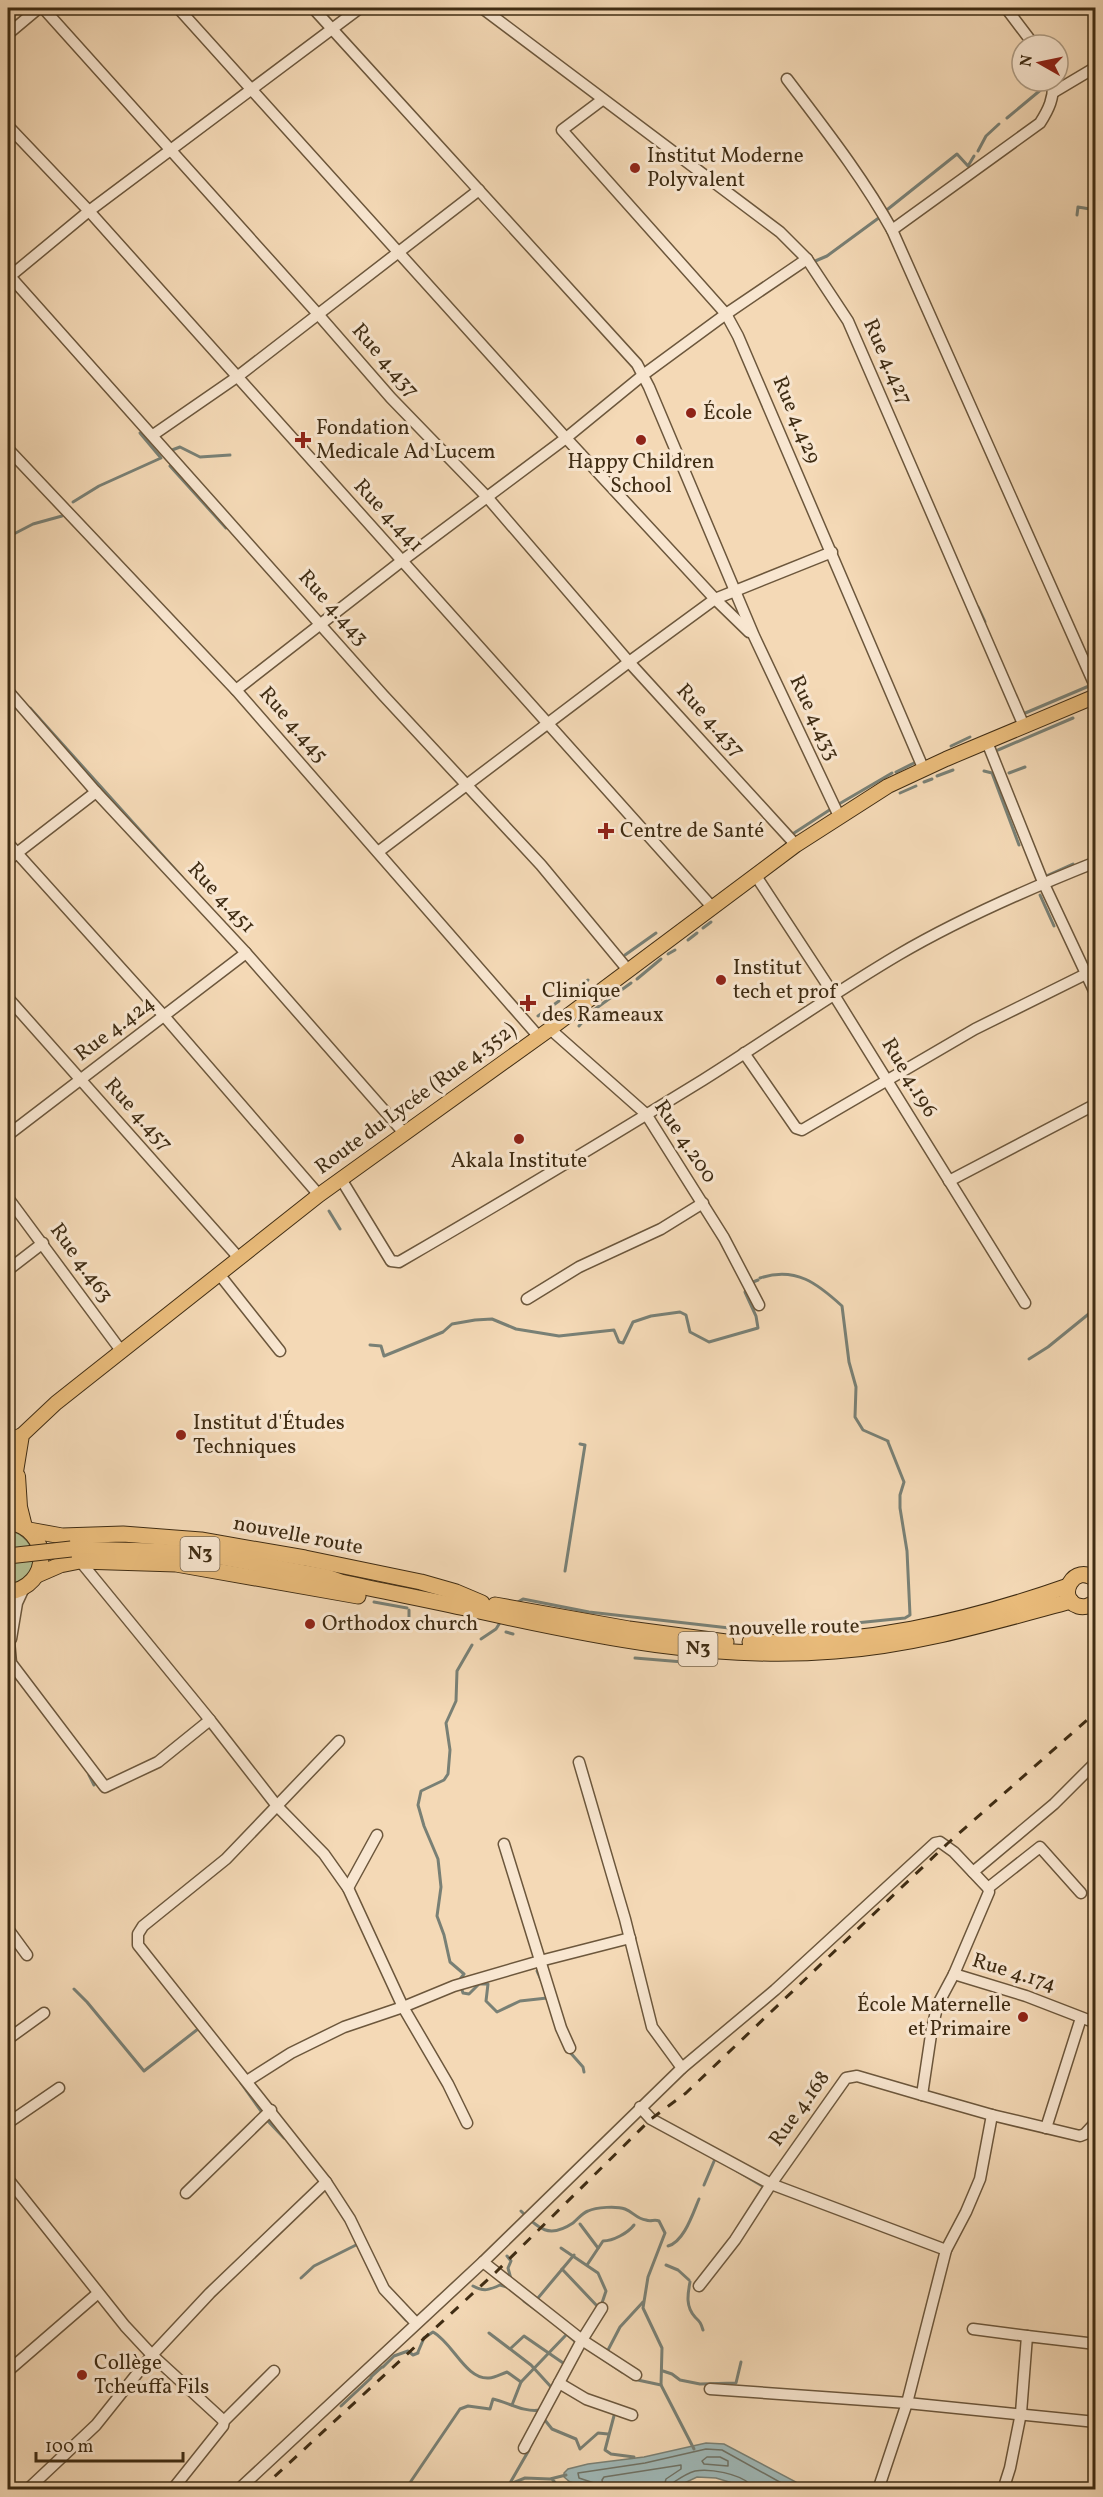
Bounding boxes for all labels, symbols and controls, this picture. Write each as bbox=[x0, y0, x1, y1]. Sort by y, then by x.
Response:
north arrow bbox=[1010, 33, 1070, 93]
text: N bbox=[1015, 53, 1039, 68]
place label: Institut Moderne Polyvalent bbox=[647, 142, 804, 195]
marker: Institut Moderne Polyvalent bbox=[628, 161, 642, 175]
street label: Rue 4.427 bbox=[855, 314, 919, 410]
street label: Rue 4.437 bbox=[344, 317, 426, 405]
street label: Rue 4.429 bbox=[765, 372, 827, 468]
place label: École bbox=[703, 399, 752, 428]
marker: École bbox=[684, 406, 698, 420]
place label: Fondation Medicale Ad Lucem bbox=[316, 414, 495, 467]
marker: Fondation Medicale Ad Lucem bbox=[294, 431, 312, 449]
marker: Happy Children School bbox=[634, 433, 648, 447]
place label: Happy Children School bbox=[567, 448, 715, 501]
street label: Rue 4.441 bbox=[346, 473, 430, 559]
street label: Rue 4.443 bbox=[291, 564, 375, 652]
street label: Rue 4.433 bbox=[782, 671, 846, 765]
street label: Rue 4.437 bbox=[669, 678, 751, 764]
street label: Rue 4.445 bbox=[252, 681, 334, 769]
place label: Centre de Santé bbox=[620, 817, 764, 846]
marker: Centre de Santé bbox=[597, 822, 615, 840]
street label: Rue 4.451 bbox=[180, 856, 262, 940]
place label: Institut tech et prof bbox=[733, 954, 838, 1007]
marker: Institut tech et prof bbox=[714, 973, 728, 987]
place label: Clinique des Rameaux bbox=[542, 977, 664, 1030]
street label: Rue 4.424 bbox=[69, 989, 161, 1069]
marker: Clinique des Rameaux bbox=[519, 994, 537, 1012]
street label: Route du Lycée (Rue 4.352) bbox=[309, 1016, 523, 1182]
street label: Rue 4.196 bbox=[874, 1033, 944, 1123]
street label: Rue 4.457 bbox=[97, 1072, 179, 1158]
street label: Rue 4.200 bbox=[647, 1095, 723, 1189]
marker: Akala Institute bbox=[512, 1132, 526, 1146]
place label: Akala Institute bbox=[451, 1147, 587, 1176]
street label: Rue 4.463 bbox=[42, 1218, 120, 1308]
place label: Institut d'Études Techniques bbox=[193, 1409, 345, 1462]
marker: Institut d'Études Techniques bbox=[174, 1428, 188, 1442]
street label: nouvelle route bbox=[231, 1509, 365, 1563]
road number: N3 bbox=[180, 1537, 220, 1571]
place label: Orthodox church bbox=[322, 1610, 478, 1639]
street label: nouvelle route bbox=[728, 1612, 860, 1644]
marker: Orthodox church bbox=[303, 1617, 317, 1631]
road number: N3 bbox=[678, 1632, 718, 1666]
street label: Rue 4.174 bbox=[968, 1946, 1060, 2000]
place label: École Maternelle et Primaire bbox=[857, 1991, 1011, 2044]
marker: École Maternelle et Primaire bbox=[1016, 2010, 1030, 2024]
street label: Rue 4.168 bbox=[763, 2065, 837, 2153]
place label: Collège Tcheuffa Fils bbox=[94, 2349, 209, 2402]
marker: Collège Tcheuffa Fils bbox=[75, 2368, 89, 2382]
scale bar bbox=[36, 2425, 183, 2463]
text: 100 m bbox=[45, 2435, 94, 2460]

